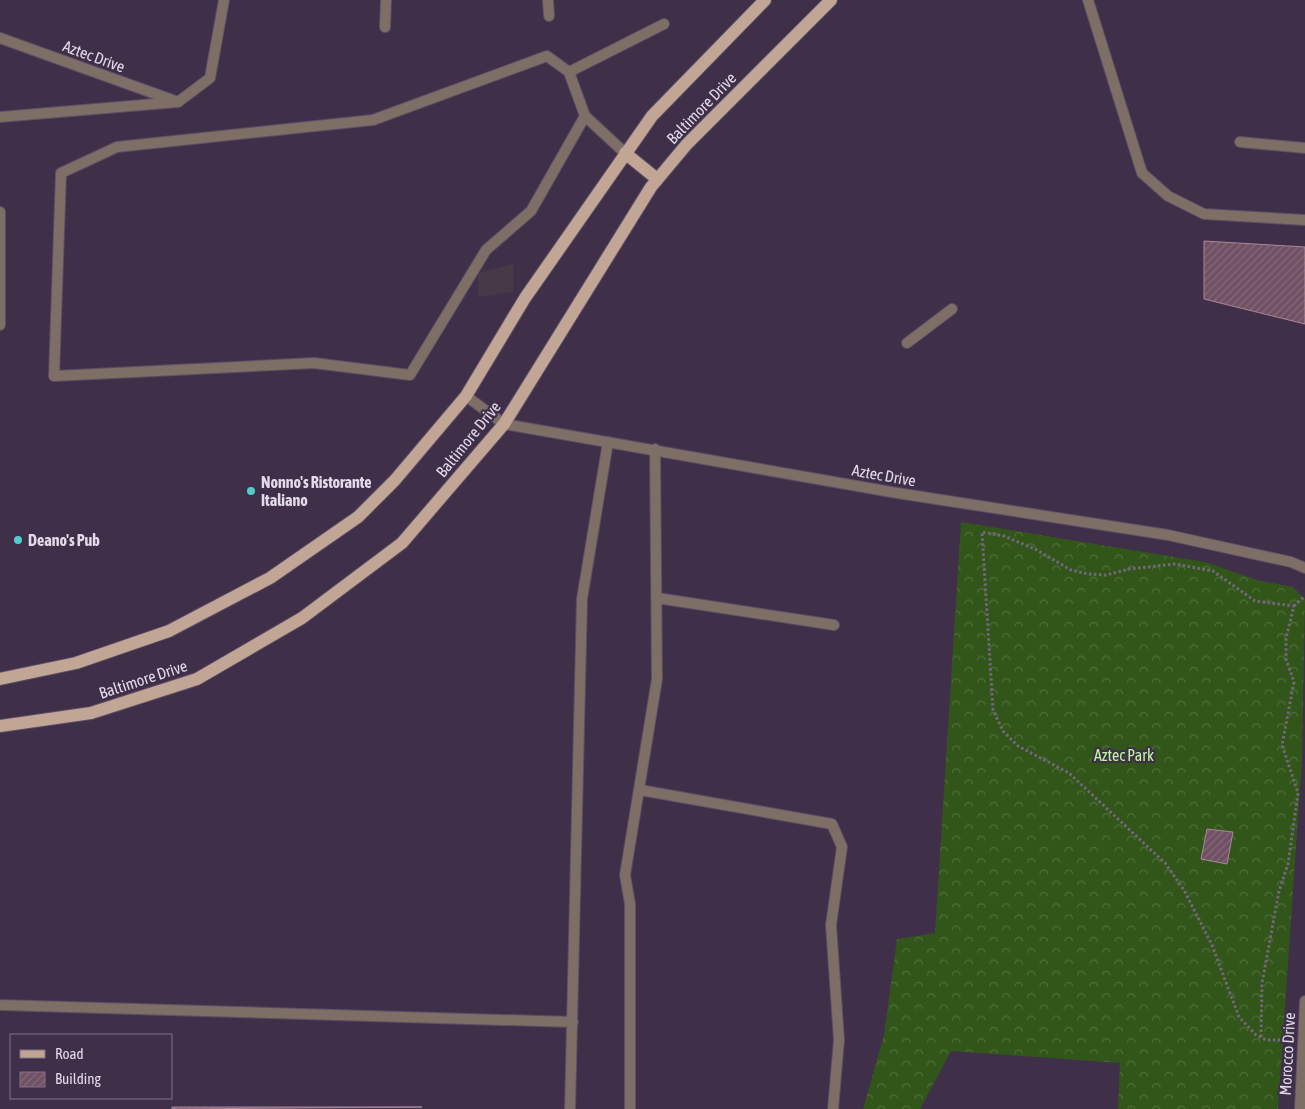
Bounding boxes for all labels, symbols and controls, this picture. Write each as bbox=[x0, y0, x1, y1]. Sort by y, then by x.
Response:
street label: Aztec Drive bbox=[61, 37, 127, 75]
street label: Baltimore Drive bbox=[663, 69, 739, 147]
street label: Baltimore Drive bbox=[432, 398, 504, 480]
street label: Aztec Drive bbox=[851, 461, 917, 489]
place label: Nonno's Ristorante Italiano bbox=[261, 473, 371, 509]
marker: Nonno's Ristorante Italiano bbox=[245, 485, 257, 497]
place label: Deano's Pub bbox=[28, 531, 100, 549]
marker: Deano's Pub bbox=[12, 534, 24, 546]
street label: Baltimore Drive bbox=[97, 656, 189, 702]
park label: Aztec Park bbox=[1094, 746, 1154, 764]
street label: Morocco Drive bbox=[1276, 1012, 1298, 1096]
legend bbox=[10, 1034, 172, 1099]
text: Road bbox=[55, 1045, 84, 1062]
text: Building bbox=[55, 1070, 101, 1087]

